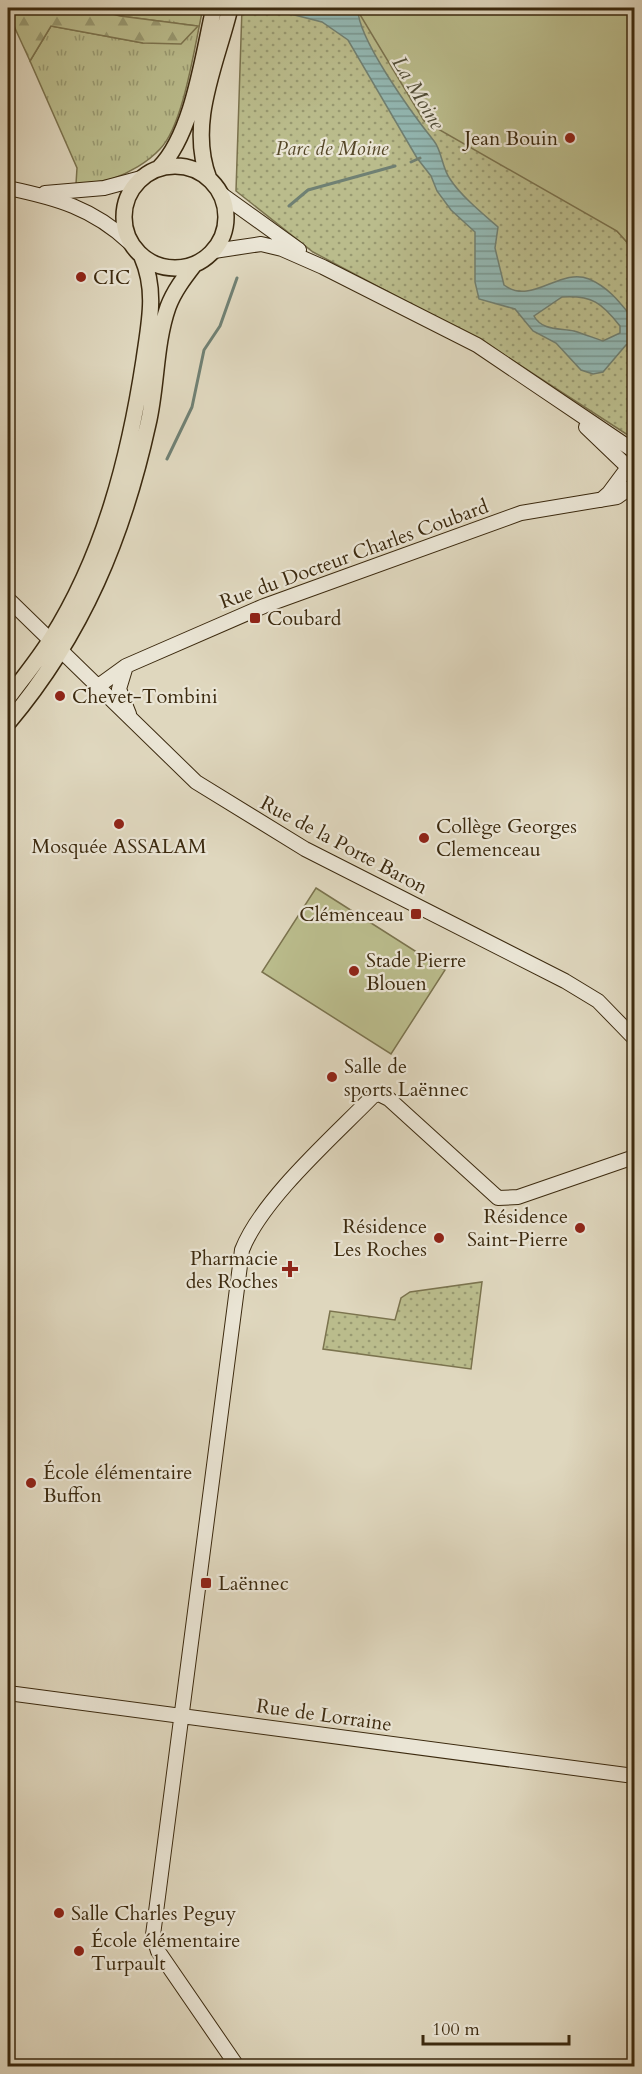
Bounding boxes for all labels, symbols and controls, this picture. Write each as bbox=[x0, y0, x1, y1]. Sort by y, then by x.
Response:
water label: La Moine bbox=[385, 51, 452, 136]
place label: Jean Bouin bbox=[461, 125, 559, 152]
marker: Jean Bouin bbox=[563, 131, 577, 145]
park label: Parc de Moine bbox=[275, 135, 389, 162]
place label: CIC bbox=[93, 264, 130, 291]
marker: CIC bbox=[74, 270, 88, 284]
street label: Rue du Docteur Charles Coubard bbox=[216, 493, 493, 615]
place label: Coubard bbox=[267, 605, 342, 632]
marker: Coubard bbox=[248, 611, 262, 625]
place label: Chevet-Tombini bbox=[72, 683, 218, 710]
marker: Chevet-Tombini bbox=[53, 689, 67, 703]
street label: Rue de la Porte Baron bbox=[256, 789, 433, 901]
place label: Collège Georges Clemenceau bbox=[436, 813, 577, 863]
marker: Mosquée ASSALAM bbox=[112, 817, 126, 831]
marker: Collège Georges Clemenceau bbox=[417, 831, 431, 845]
place label: Mosquée ASSALAM bbox=[31, 833, 207, 860]
place label: Clémenceau bbox=[299, 901, 404, 928]
marker: Clémenceau bbox=[409, 907, 423, 921]
place label: Stade Pierre Blouen bbox=[366, 947, 466, 997]
marker: Stade Pierre Blouen bbox=[347, 964, 361, 978]
place label: Salle de sports Laënnec bbox=[344, 1053, 469, 1103]
marker: Salle de sports Laënnec bbox=[325, 1070, 339, 1084]
place label: Résidence Saint-Pierre bbox=[467, 1203, 568, 1253]
place label: Résidence Les Roches bbox=[333, 1213, 427, 1263]
marker: Résidence Saint-Pierre bbox=[573, 1221, 587, 1235]
marker: Résidence Les Roches bbox=[432, 1231, 446, 1245]
place label: Pharmacie des Roches bbox=[186, 1245, 278, 1295]
marker: Pharmacie des Roches bbox=[283, 1262, 297, 1276]
place label: École élémentaire Buffon bbox=[43, 1459, 192, 1509]
marker: École élémentaire Buffon bbox=[24, 1476, 38, 1490]
place label: Laënnec bbox=[218, 1570, 289, 1597]
marker: Laënnec bbox=[199, 1576, 213, 1590]
street label: Rue de Lorraine bbox=[254, 1692, 394, 1738]
place label: Salle Charles Peguy bbox=[71, 1900, 237, 1927]
marker: Salle Charles Peguy bbox=[52, 1906, 66, 1920]
place label: École élémentaire Turpault bbox=[91, 1927, 240, 1977]
marker: École élémentaire Turpault bbox=[72, 1944, 86, 1958]
scale bar bbox=[423, 2008, 568, 2046]
text: 100 m bbox=[432, 2017, 480, 2042]

